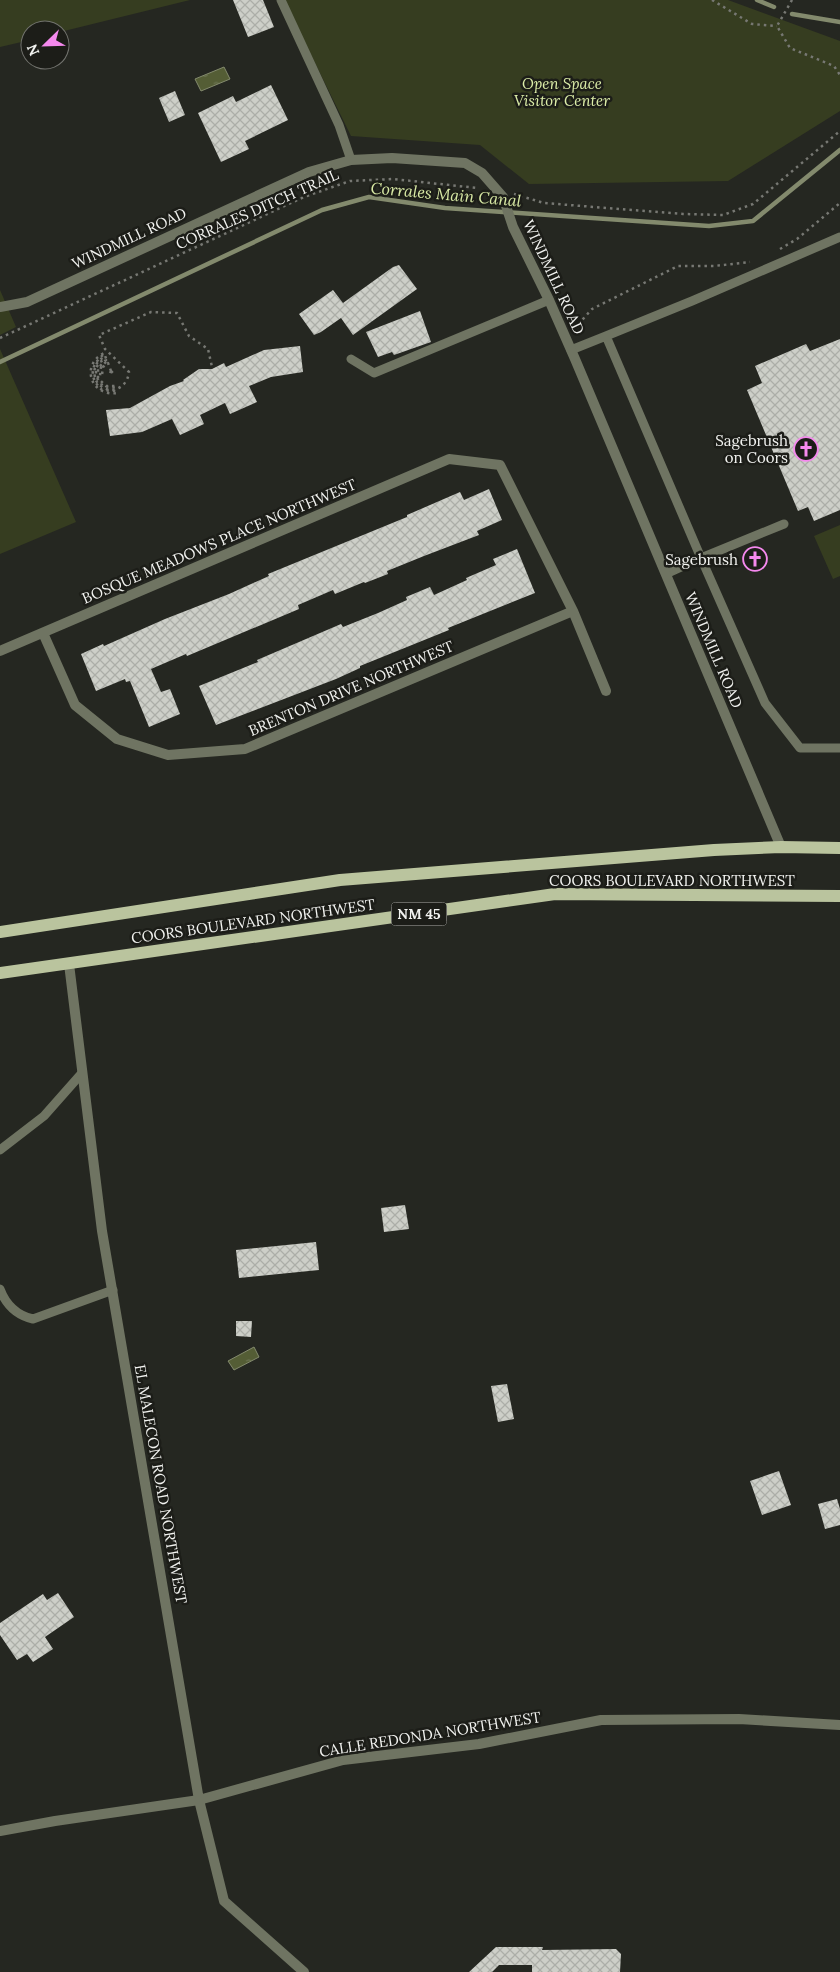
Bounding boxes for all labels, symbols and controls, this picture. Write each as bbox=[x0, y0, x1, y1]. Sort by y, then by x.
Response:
north arrow bbox=[20, 20, 70, 70]
text: N bbox=[23, 41, 43, 59]
park label: Open Space Visitor Center bbox=[514, 74, 610, 110]
street label: CORRALES DITCH TRAIL bbox=[173, 164, 342, 254]
water label: Corrales Main Canal bbox=[370, 177, 523, 211]
street label: WINDMILL ROAD bbox=[69, 203, 189, 273]
street label: WINDMILL ROAD bbox=[519, 217, 589, 337]
place label: Sagebrush on Coors bbox=[715, 431, 788, 467]
church icon: Sagebrush on Coors bbox=[793, 436, 819, 462]
street label: BOSQUE MEADOWS PLACE NORTHWEST bbox=[79, 474, 359, 608]
church icon: Sagebrush bbox=[742, 546, 768, 572]
place label: Sagebrush bbox=[665, 550, 738, 569]
street label: WINDMILL ROAD bbox=[681, 589, 747, 711]
street label: BRENTON DRIVE NORTHWEST bbox=[246, 636, 457, 740]
street label: COORS BOULEVARD NORTHWEST bbox=[549, 871, 795, 890]
street label: COORS BOULEVARD NORTHWEST bbox=[130, 894, 376, 948]
road number: NM 45 bbox=[392, 902, 446, 926]
street label: EL MALECON ROAD NORTHWEST bbox=[131, 1363, 191, 1605]
street label: CALLE REDONDA NORTHWEST bbox=[318, 1707, 542, 1761]

